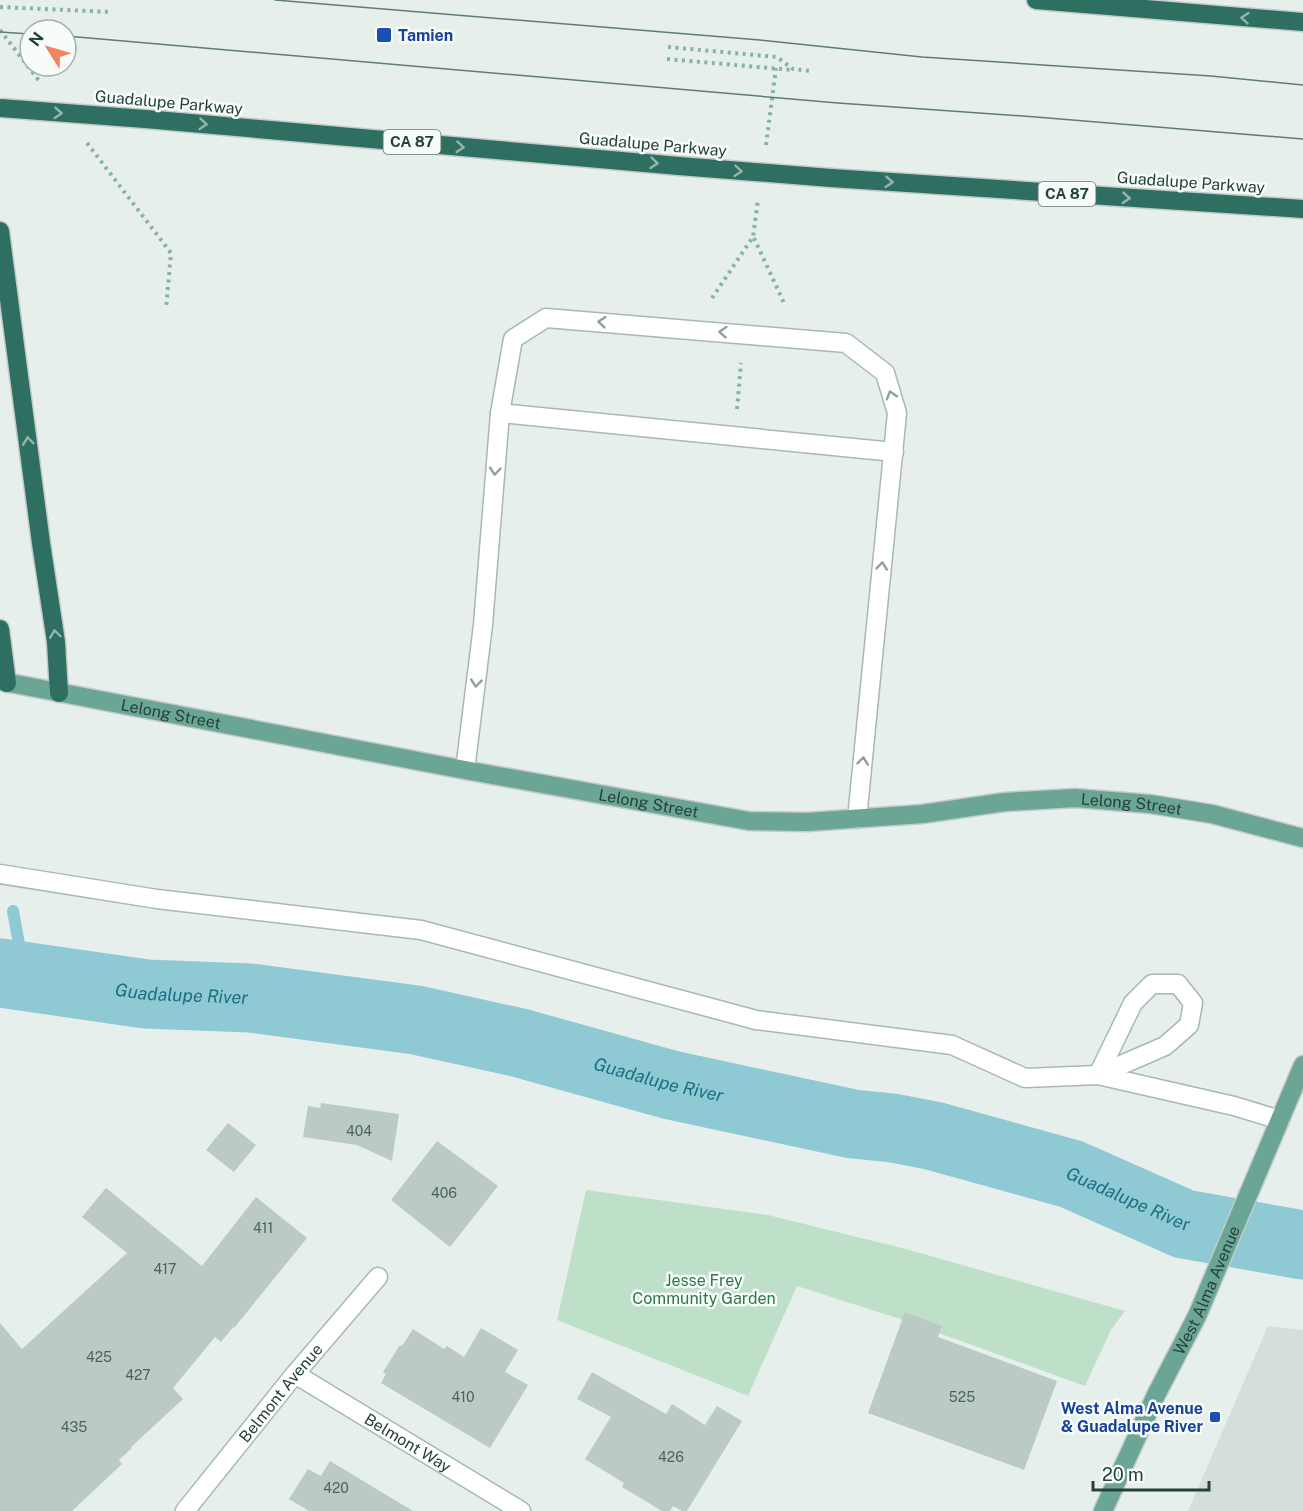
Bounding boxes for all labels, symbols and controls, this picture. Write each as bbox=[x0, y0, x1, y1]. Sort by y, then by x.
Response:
one-way arrow bbox=[1240, 11, 1249, 24]
north arrow bbox=[18, 18, 78, 78]
marker: Tamien bbox=[375, 26, 393, 44]
place label: Tamien bbox=[398, 26, 453, 45]
text: N bbox=[25, 29, 48, 50]
street label: Guadalupe Parkway bbox=[94, 87, 244, 118]
one-way arrow bbox=[54, 106, 63, 119]
one-way arrow bbox=[198, 117, 208, 130]
street label: Guadalupe Parkway bbox=[578, 129, 728, 160]
road number: CA 87 bbox=[384, 130, 440, 154]
one-way arrow bbox=[455, 140, 465, 153]
one-way arrow bbox=[650, 157, 659, 170]
one-way arrow bbox=[733, 164, 742, 177]
street label: Guadalupe Parkway bbox=[1116, 168, 1266, 197]
one-way arrow bbox=[885, 176, 894, 189]
road number: CA 87 bbox=[1038, 182, 1096, 206]
one-way arrow bbox=[1122, 191, 1131, 204]
one-way arrow bbox=[597, 316, 606, 329]
one-way arrow bbox=[719, 326, 728, 339]
one-way arrow bbox=[886, 390, 898, 401]
one-way arrow bbox=[22, 437, 34, 446]
one-way arrow bbox=[489, 467, 502, 476]
one-way arrow bbox=[875, 562, 888, 571]
one-way arrow bbox=[50, 630, 62, 639]
one-way arrow bbox=[470, 679, 483, 688]
street label: Lelong Street bbox=[119, 695, 222, 733]
one-way arrow bbox=[856, 756, 869, 765]
street label: Lelong Street bbox=[597, 785, 700, 822]
street label: Lelong Street bbox=[1080, 790, 1183, 819]
water label: Guadalupe River bbox=[114, 979, 249, 1008]
water label: Guadalupe River bbox=[591, 1053, 726, 1106]
house number: 404 bbox=[346, 1123, 372, 1139]
water label: Guadalupe River bbox=[1063, 1162, 1192, 1235]
house number: 406 bbox=[431, 1185, 457, 1201]
house number: 411 bbox=[253, 1220, 273, 1236]
street label: West Alma Avenue bbox=[1170, 1223, 1244, 1358]
house number: 417 bbox=[154, 1261, 176, 1277]
park label: Jesse Frey Community Garden bbox=[632, 1271, 776, 1308]
street label: Belmont Avenue bbox=[235, 1340, 327, 1446]
house number: 425 bbox=[86, 1349, 112, 1365]
house number: 427 bbox=[125, 1367, 151, 1383]
house number: 410 bbox=[451, 1389, 475, 1405]
house number: 525 bbox=[949, 1389, 975, 1405]
place label: West Alma Avenue & Guadalupe River bbox=[1061, 1399, 1203, 1436]
street label: Belmont Way bbox=[361, 1409, 455, 1477]
marker: West Alma Avenue & Guadalupe River bbox=[1208, 1410, 1222, 1424]
house number: 435 bbox=[61, 1419, 87, 1435]
house number: 426 bbox=[658, 1449, 684, 1465]
scale bar bbox=[1093, 1454, 1208, 1492]
text: 20 m bbox=[1102, 1464, 1144, 1485]
house number: 420 bbox=[323, 1480, 349, 1496]

